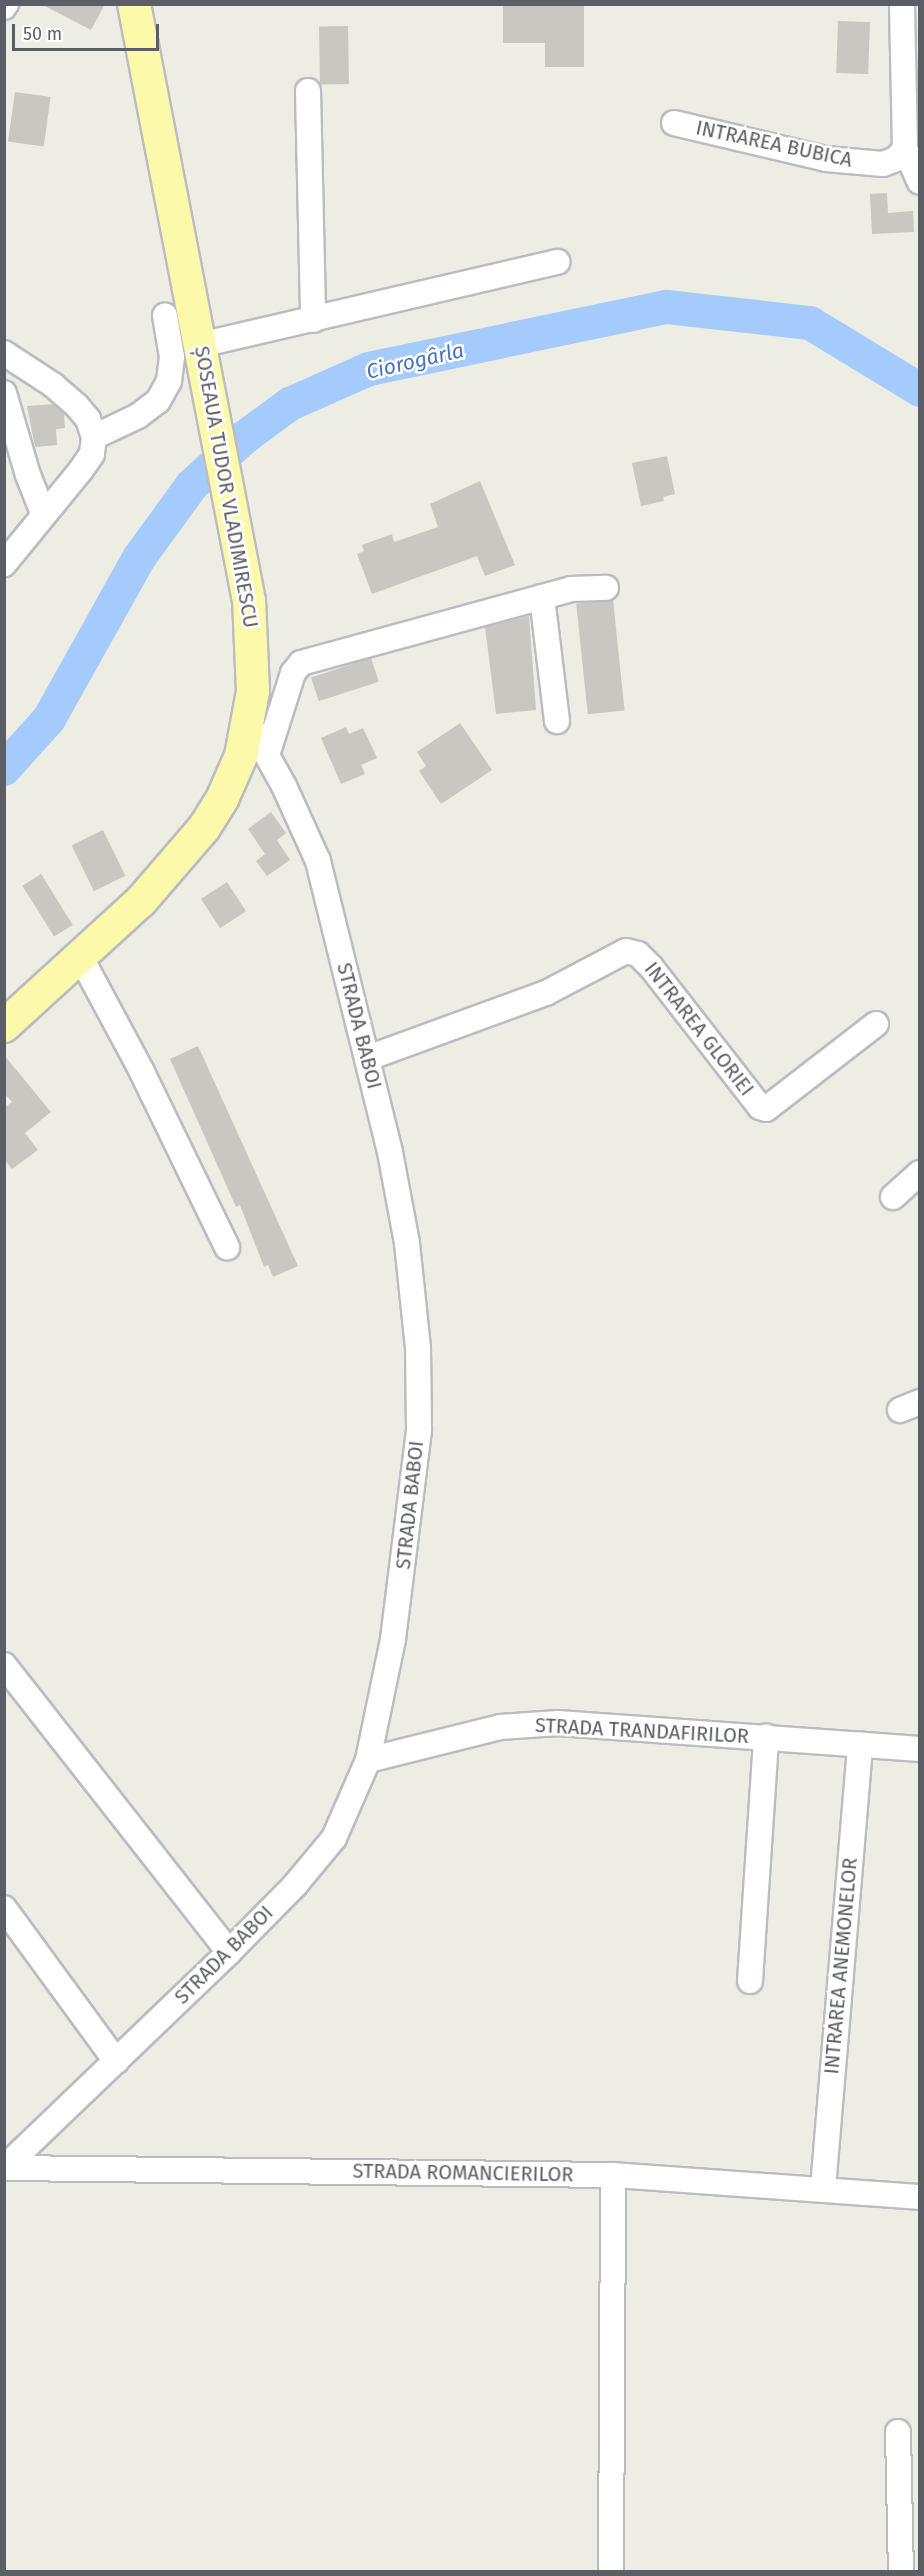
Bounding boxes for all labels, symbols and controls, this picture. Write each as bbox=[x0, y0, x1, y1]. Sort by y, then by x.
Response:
scale bar bbox=[15, 12, 162, 50]
text: 50 m bbox=[23, 23, 62, 45]
street label: INTRAREA BUBICA bbox=[694, 116, 854, 172]
water label: Ciorogârla bbox=[364, 338, 466, 384]
street label: ȘOSEAUA TUDOR VLADIMIRESCU bbox=[189, 344, 263, 630]
street label: INTRAREA GLORIEI bbox=[639, 957, 759, 1101]
street label: STRADA BABOI bbox=[332, 960, 386, 1092]
street label: STRADA BABOI bbox=[391, 1439, 429, 1571]
street label: STRADA TRANDAFIRILOR bbox=[534, 1713, 750, 1749]
street label: INTRAREA ANEMONELOR bbox=[820, 1857, 862, 2075]
street label: STRADA BABOI bbox=[170, 1901, 278, 2009]
street label: STRADA ROMANCIERILOR bbox=[352, 2159, 574, 2187]

